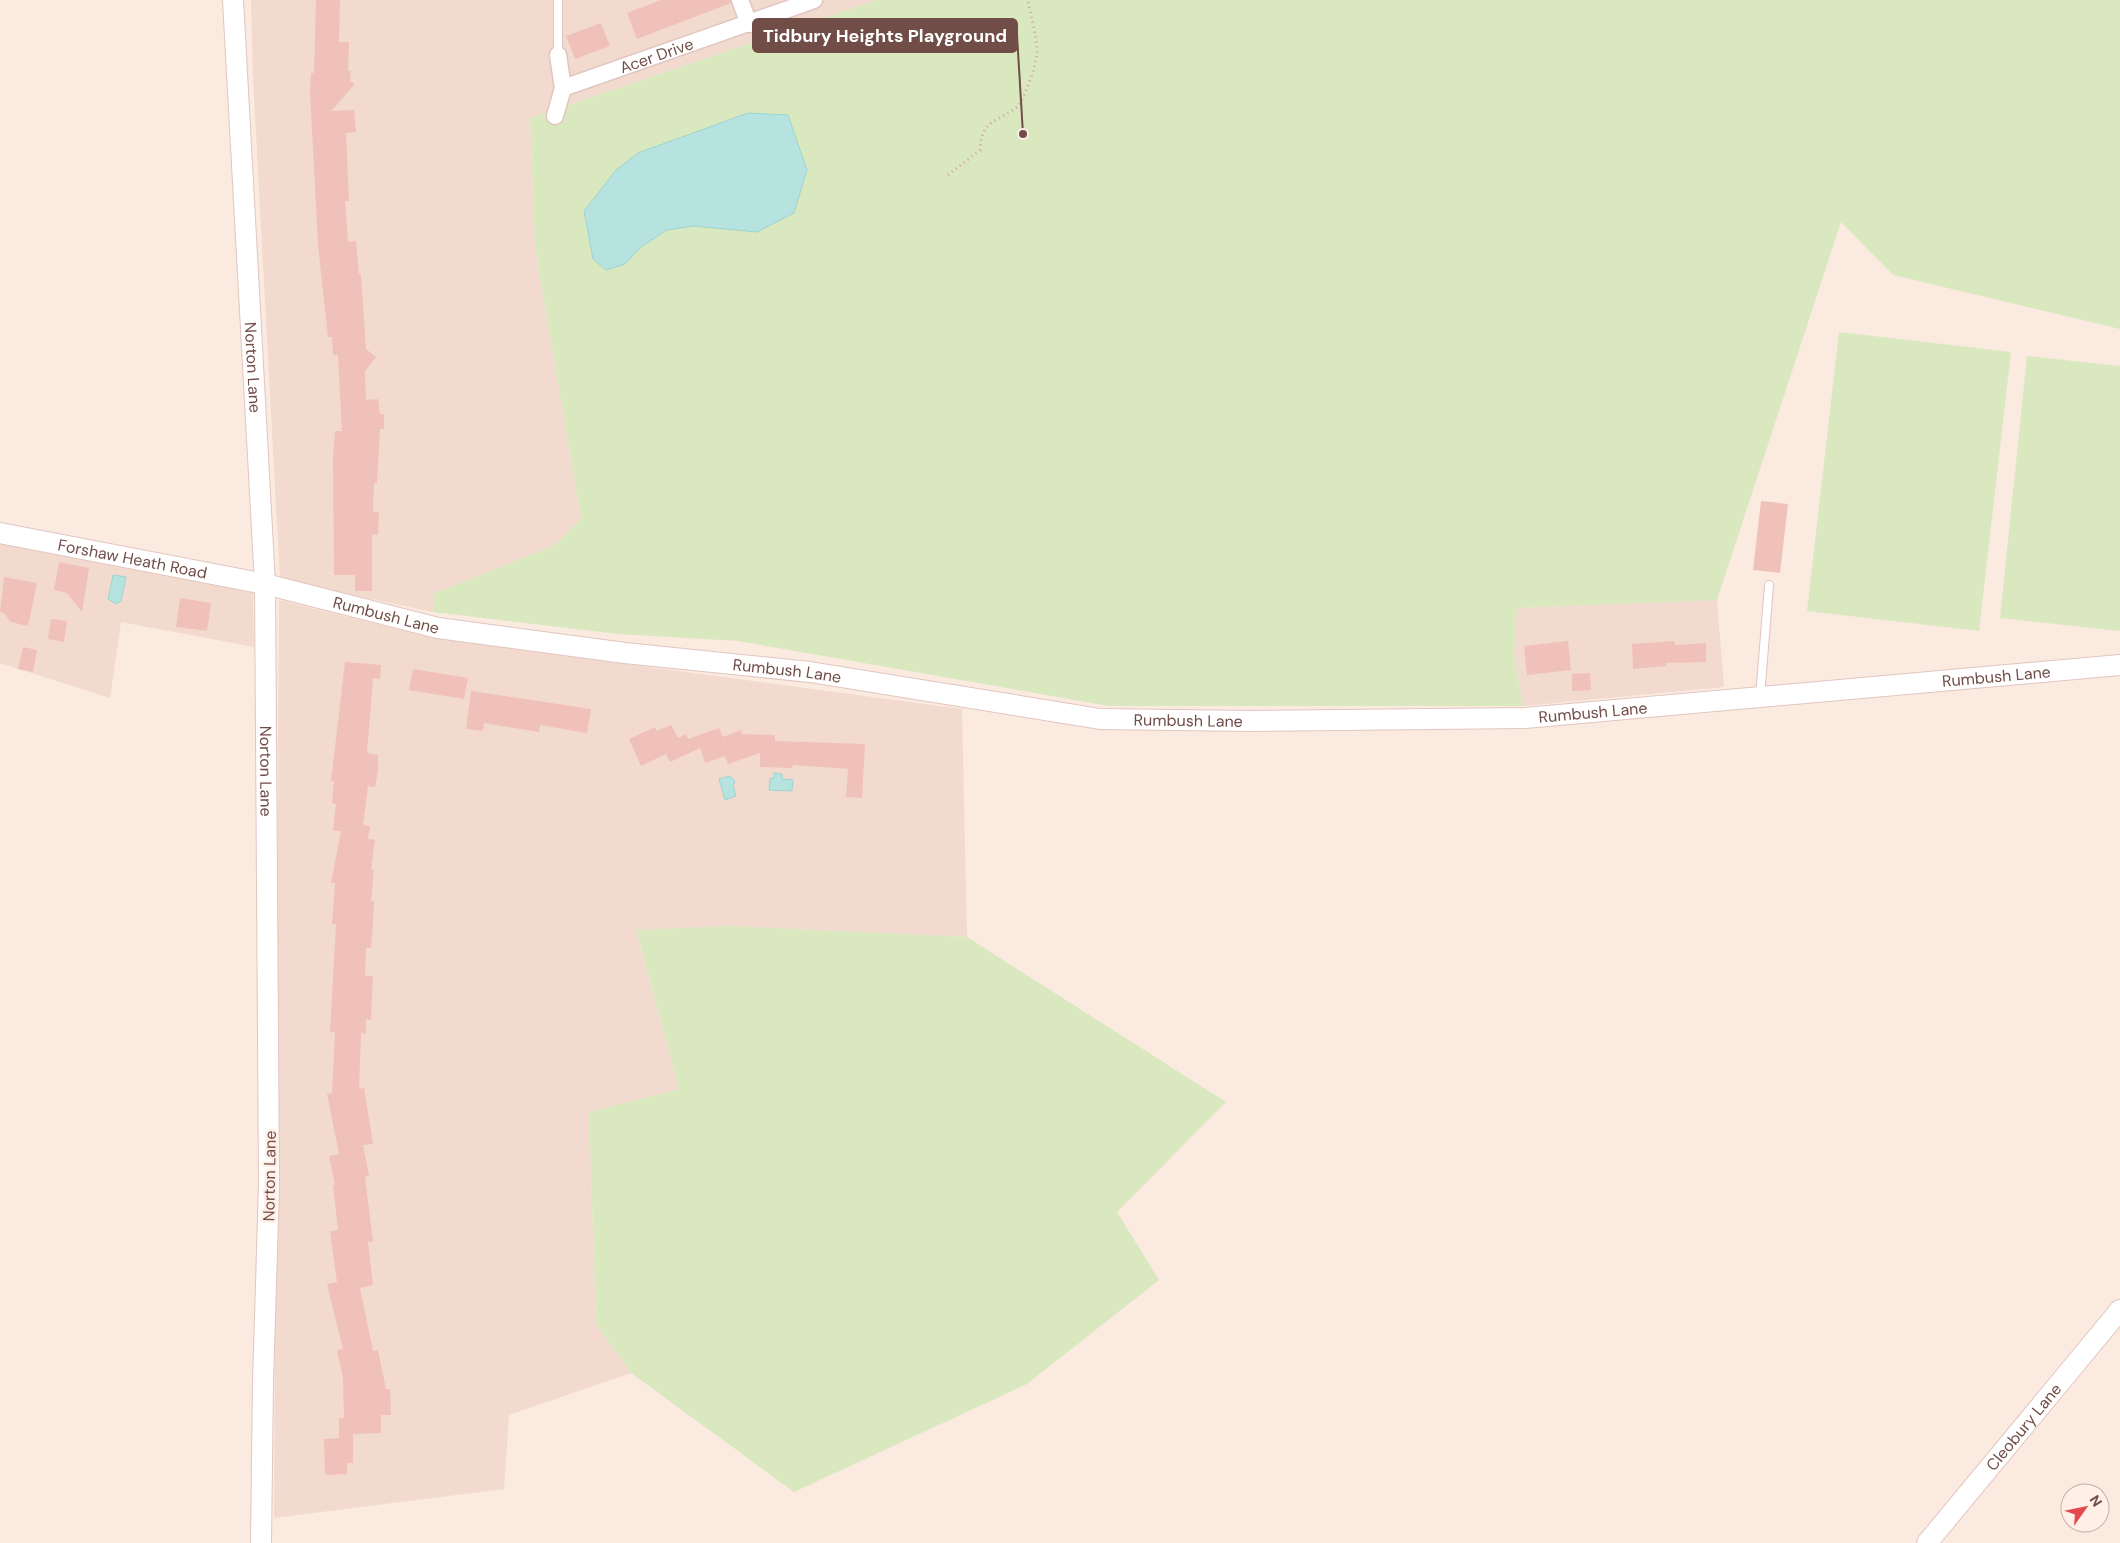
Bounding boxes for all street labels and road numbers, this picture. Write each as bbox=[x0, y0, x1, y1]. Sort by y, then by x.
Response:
street label: Acer Drive bbox=[617, 33, 696, 78]
street label: Norton Lane bbox=[240, 322, 266, 413]
street label: Forshaw Heath Road bbox=[56, 534, 209, 584]
street label: Rumbush Lane bbox=[331, 592, 442, 639]
street label: Rumbush Lane bbox=[732, 654, 843, 688]
street label: Rumbush Lane bbox=[1941, 661, 2052, 692]
street label: Rumbush Lane bbox=[1538, 697, 1648, 728]
street label: Rumbush Lane bbox=[1134, 709, 1243, 732]
street label: Norton Lane bbox=[255, 726, 277, 817]
street label: Norton Lane bbox=[258, 1130, 281, 1222]
street label: Cleobury Lane bbox=[1981, 1379, 2066, 1475]

